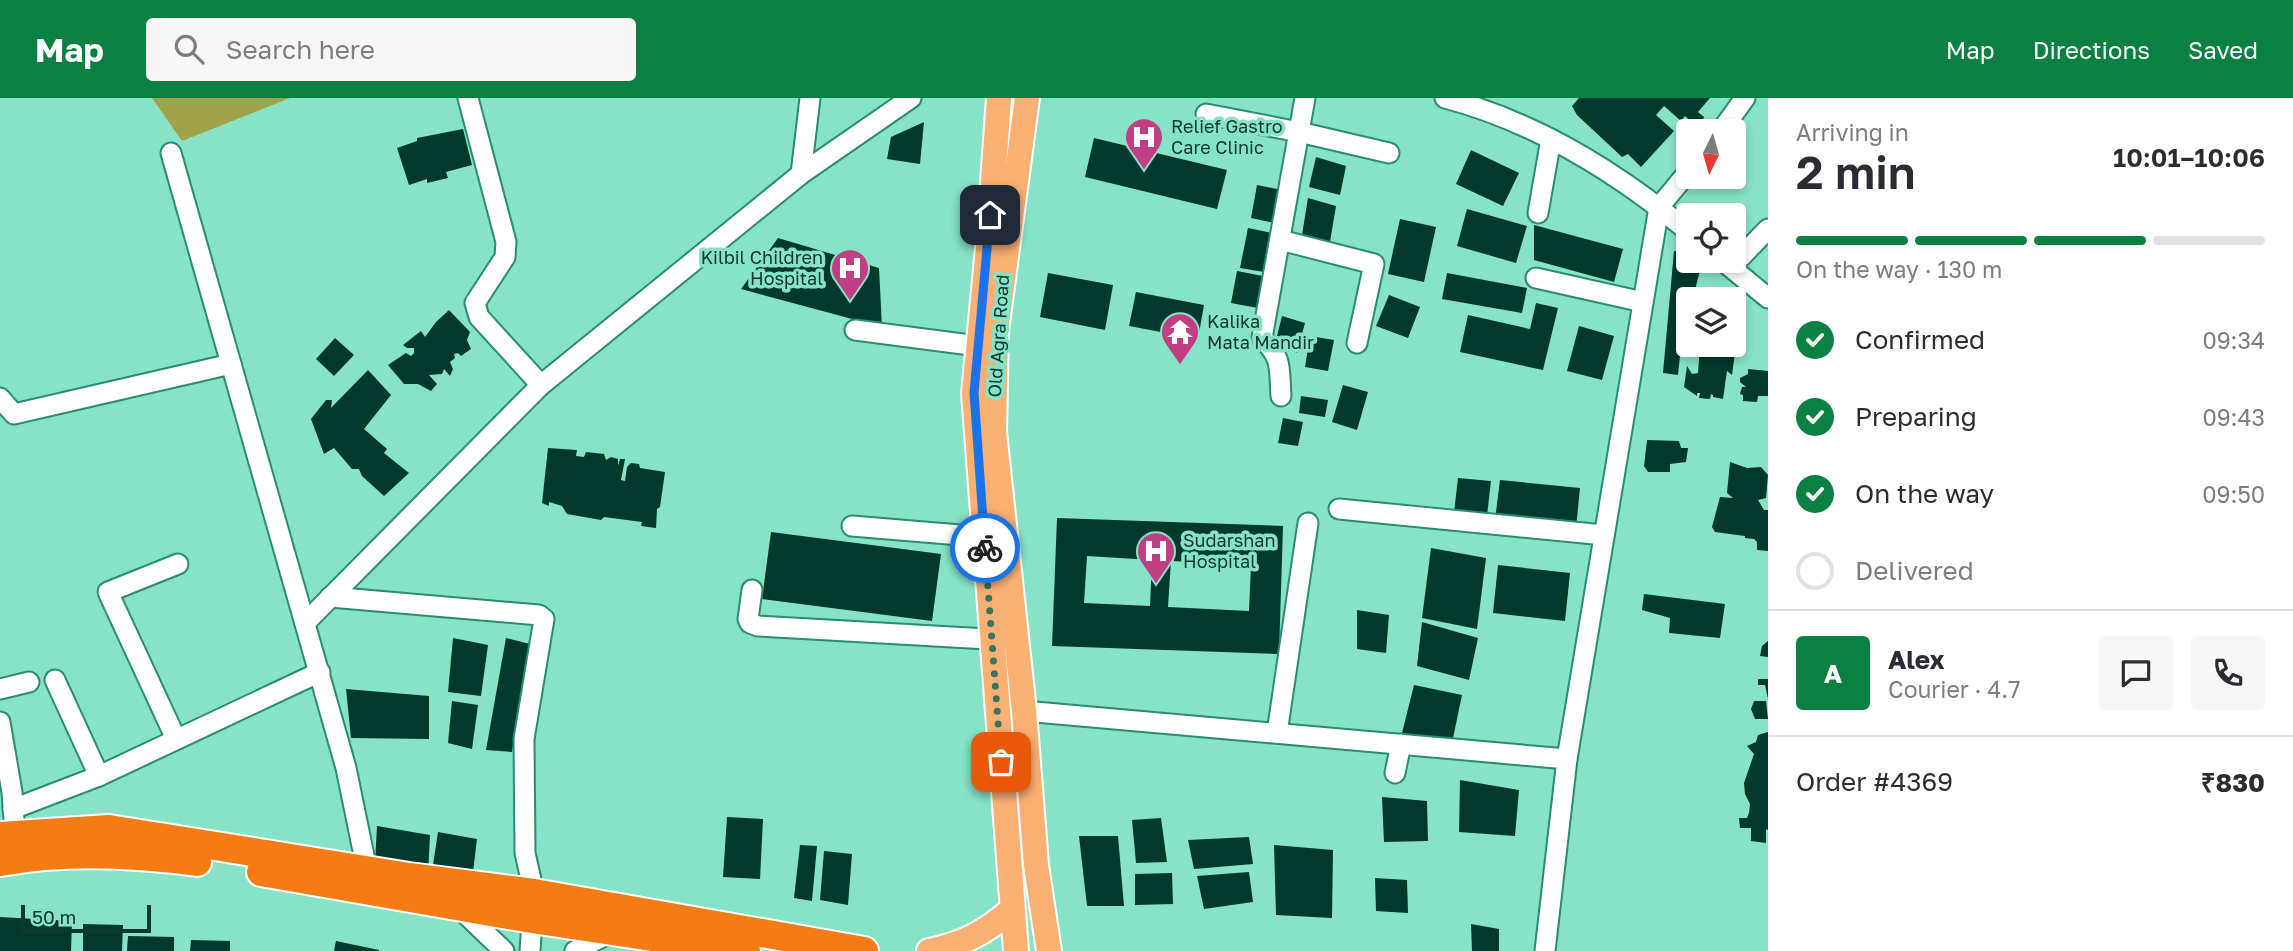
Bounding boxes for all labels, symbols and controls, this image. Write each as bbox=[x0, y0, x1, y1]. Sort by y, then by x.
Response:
search box bbox=[146, 18, 636, 81]
text: Map bbox=[35, 30, 104, 69]
icon: search bbox=[170, 30, 208, 68]
text: Search here bbox=[226, 34, 375, 65]
text: Map bbox=[1946, 35, 1995, 64]
text: Directions bbox=[2033, 35, 2150, 64]
text: Saved bbox=[2188, 35, 2258, 64]
place label: Relief Gastro Care Clinic bbox=[1171, 115, 1283, 158]
hospital icon: Relief Gastro Care Clinic bbox=[1123, 116, 1165, 171]
text: Arriving in bbox=[1796, 118, 1909, 146]
north arrow bbox=[1676, 119, 1746, 189]
map controls bbox=[1676, 119, 1746, 357]
text: 10:01–10:06 bbox=[2113, 142, 2265, 173]
text: 2 min bbox=[1796, 144, 1916, 199]
pin bbox=[960, 185, 1020, 245]
icon: home bbox=[971, 196, 1009, 234]
button: locate bbox=[1676, 203, 1746, 273]
place label: Kilbil Children Hospital bbox=[701, 246, 823, 289]
hospital icon: Kilbil Children Hospital bbox=[829, 247, 871, 302]
text: On the way · 130 m bbox=[1796, 255, 2002, 283]
street label: Old Agra Road bbox=[983, 274, 1013, 398]
button: layers bbox=[1676, 287, 1746, 357]
place label: Kalika Mata Mandir bbox=[1207, 310, 1314, 353]
temple icon: Kalika Mata Mandir bbox=[1159, 311, 1201, 366]
icon: check bbox=[1796, 321, 1834, 359]
text: Confirmed bbox=[1855, 324, 1985, 355]
text: 09:34 bbox=[2202, 326, 2265, 354]
icon: check bbox=[1796, 398, 1834, 436]
text: Preparing bbox=[1855, 401, 1977, 432]
text: 09:43 bbox=[2202, 403, 2265, 431]
icon: check bbox=[1796, 475, 1834, 513]
text: On the way bbox=[1855, 478, 1994, 509]
text: 09:50 bbox=[2202, 480, 2265, 508]
courier bbox=[950, 513, 1020, 583]
icon: bike bbox=[966, 529, 1004, 567]
place label: Sudarshan Hospital bbox=[1183, 529, 1276, 572]
hospital icon: Sudarshan Hospital bbox=[1135, 530, 1177, 585]
text: Delivered bbox=[1855, 555, 1974, 586]
button: chat bbox=[2099, 636, 2173, 710]
button: phone bbox=[2191, 636, 2265, 710]
text: Alex bbox=[1888, 644, 1945, 675]
text: A bbox=[1824, 658, 1842, 689]
text: Courier · 4.7 bbox=[1888, 675, 2020, 703]
pin bbox=[971, 732, 1031, 792]
icon: bag bbox=[982, 743, 1020, 781]
text: Order #4369 bbox=[1796, 766, 1953, 797]
text: ₹830 bbox=[2201, 767, 2265, 798]
scale bar bbox=[21, 902, 150, 934]
text: 50 m bbox=[32, 905, 76, 928]

